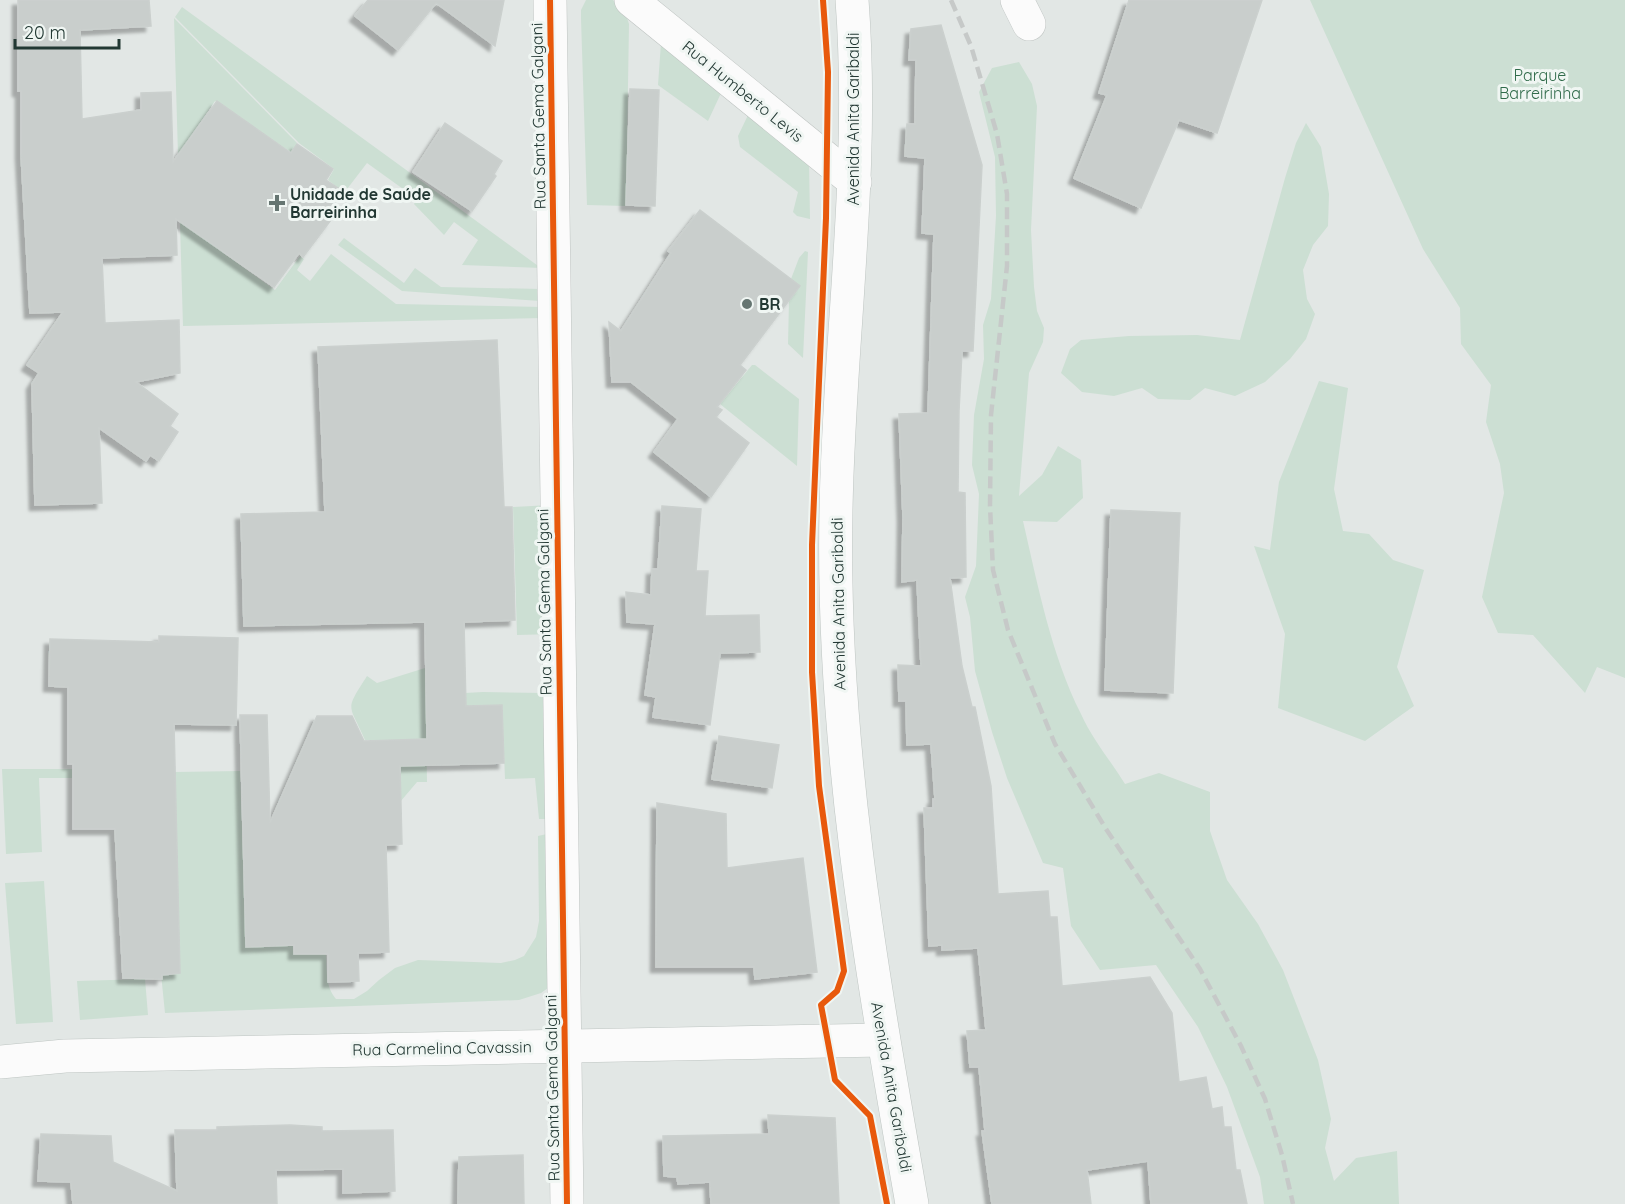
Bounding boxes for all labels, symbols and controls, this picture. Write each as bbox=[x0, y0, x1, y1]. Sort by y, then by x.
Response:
scale bar bbox=[15, 12, 118, 50]
text: 20 m bbox=[24, 21, 66, 44]
street label: Rua Santa Gema Galgani bbox=[526, 22, 550, 210]
street label: Avenida Anita Garibaldi bbox=[843, 33, 863, 205]
street label: Rua Humberto Levis bbox=[678, 36, 808, 146]
park label: Parque Barreirinha bbox=[1499, 65, 1581, 103]
place label: Unidade de Saúde Barreirinha bbox=[290, 184, 431, 222]
marker: Unidade de Saúde Barreirinha bbox=[268, 194, 286, 212]
place label: BR bbox=[759, 294, 780, 314]
marker: BR bbox=[740, 297, 754, 311]
street label: Rua Santa Gema Galgani bbox=[532, 508, 556, 696]
street label: Avenida Anita Garibaldi bbox=[826, 517, 850, 691]
street label: Rua Santa Gema Galgani bbox=[540, 994, 564, 1182]
street label: Avenida Anita Garibaldi bbox=[867, 1000, 917, 1174]
street label: Rua Carmelina Cavassin bbox=[352, 1036, 532, 1060]

